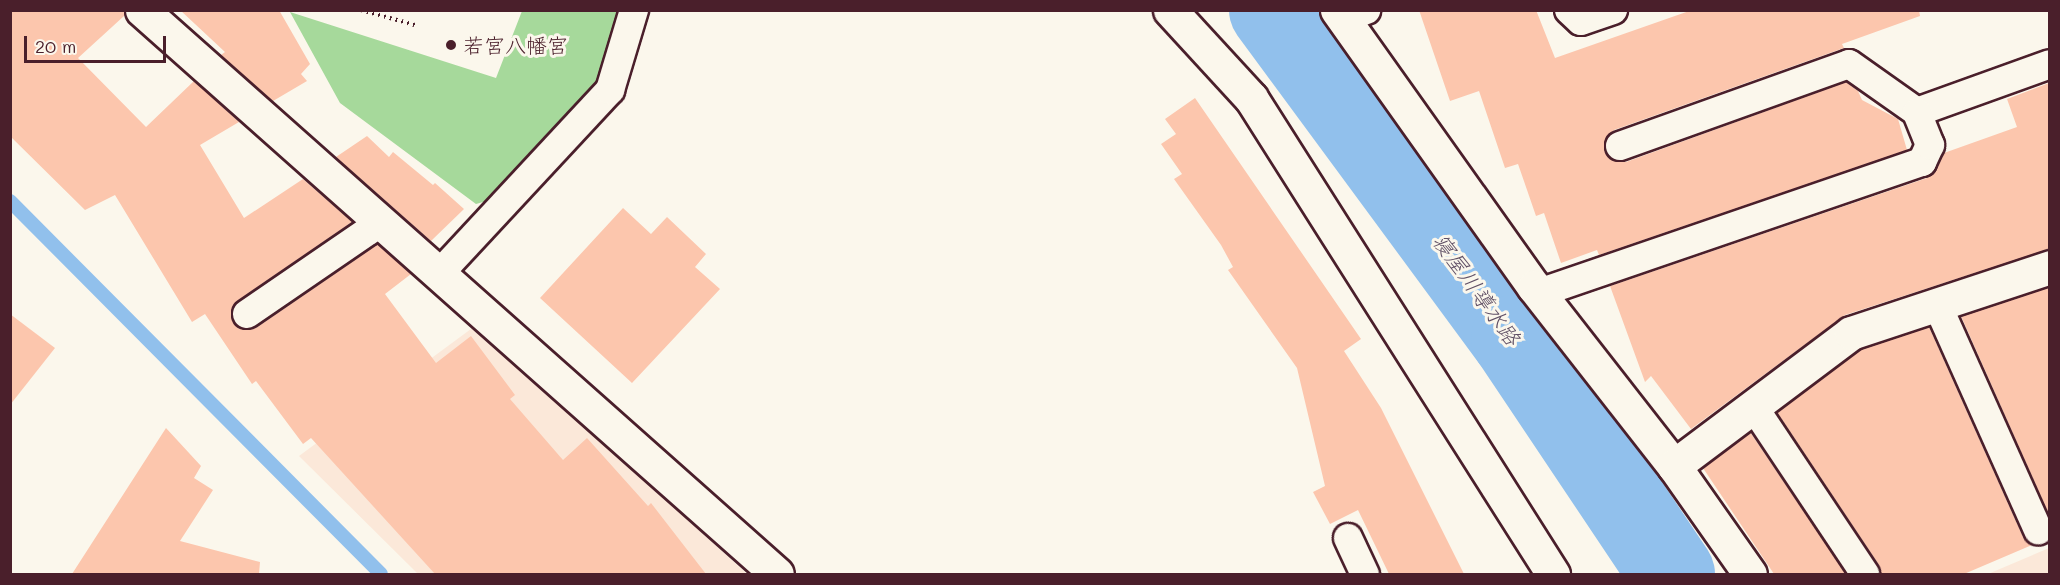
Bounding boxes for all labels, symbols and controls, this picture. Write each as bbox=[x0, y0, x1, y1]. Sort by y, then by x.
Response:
scale bar bbox=[27, 24, 170, 62]
place label: 若宮八幡宮 bbox=[463, 32, 568, 58]
text: 20 m bbox=[35, 34, 76, 58]
marker: 若宮八幡宮 bbox=[444, 38, 458, 52]
water label: 寝屋川導水路 bbox=[1428, 228, 1526, 350]

